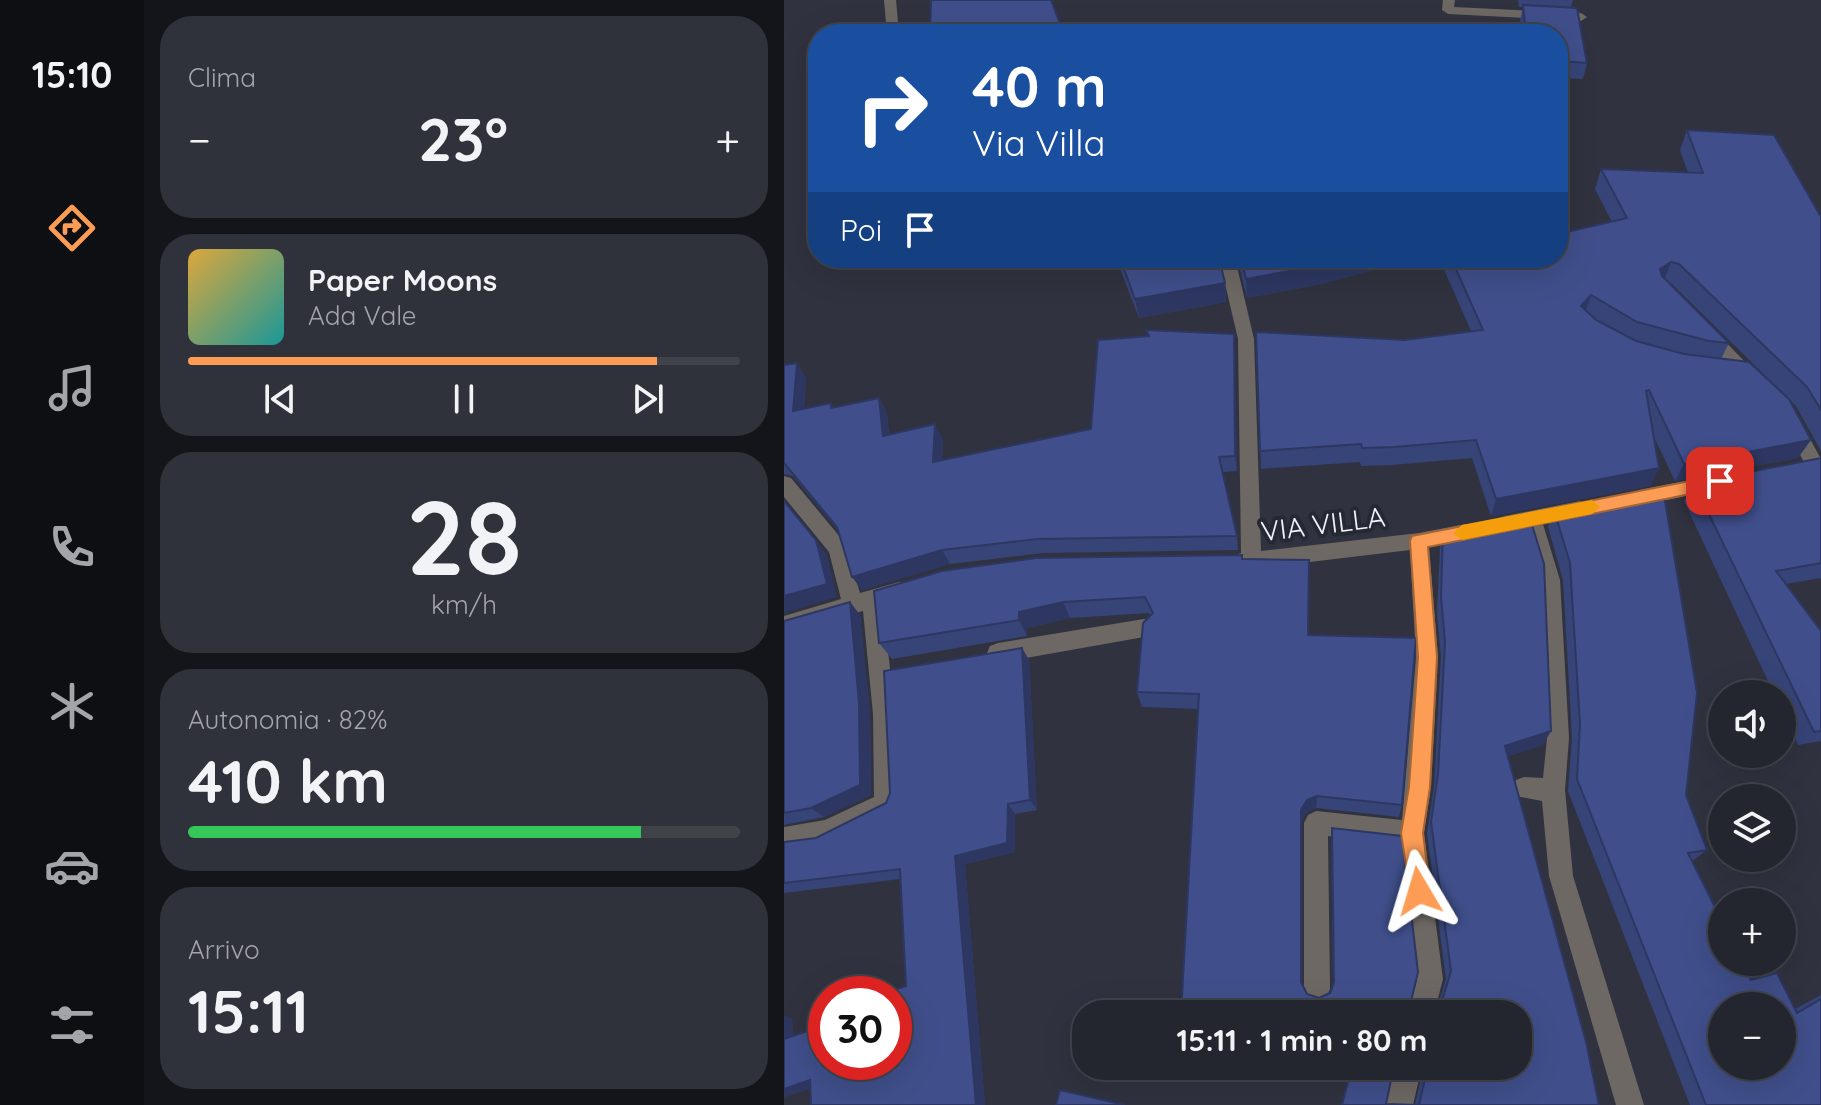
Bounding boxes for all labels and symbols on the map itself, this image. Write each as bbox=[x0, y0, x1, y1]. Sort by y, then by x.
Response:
pin bbox=[1686, 447, 1754, 515]
street label: VIA VILLA bbox=[1259, 499, 1387, 548]
position arrow bbox=[1377, 849, 1461, 933]
speed limit sign: 30 bbox=[808, 976, 912, 1080]

